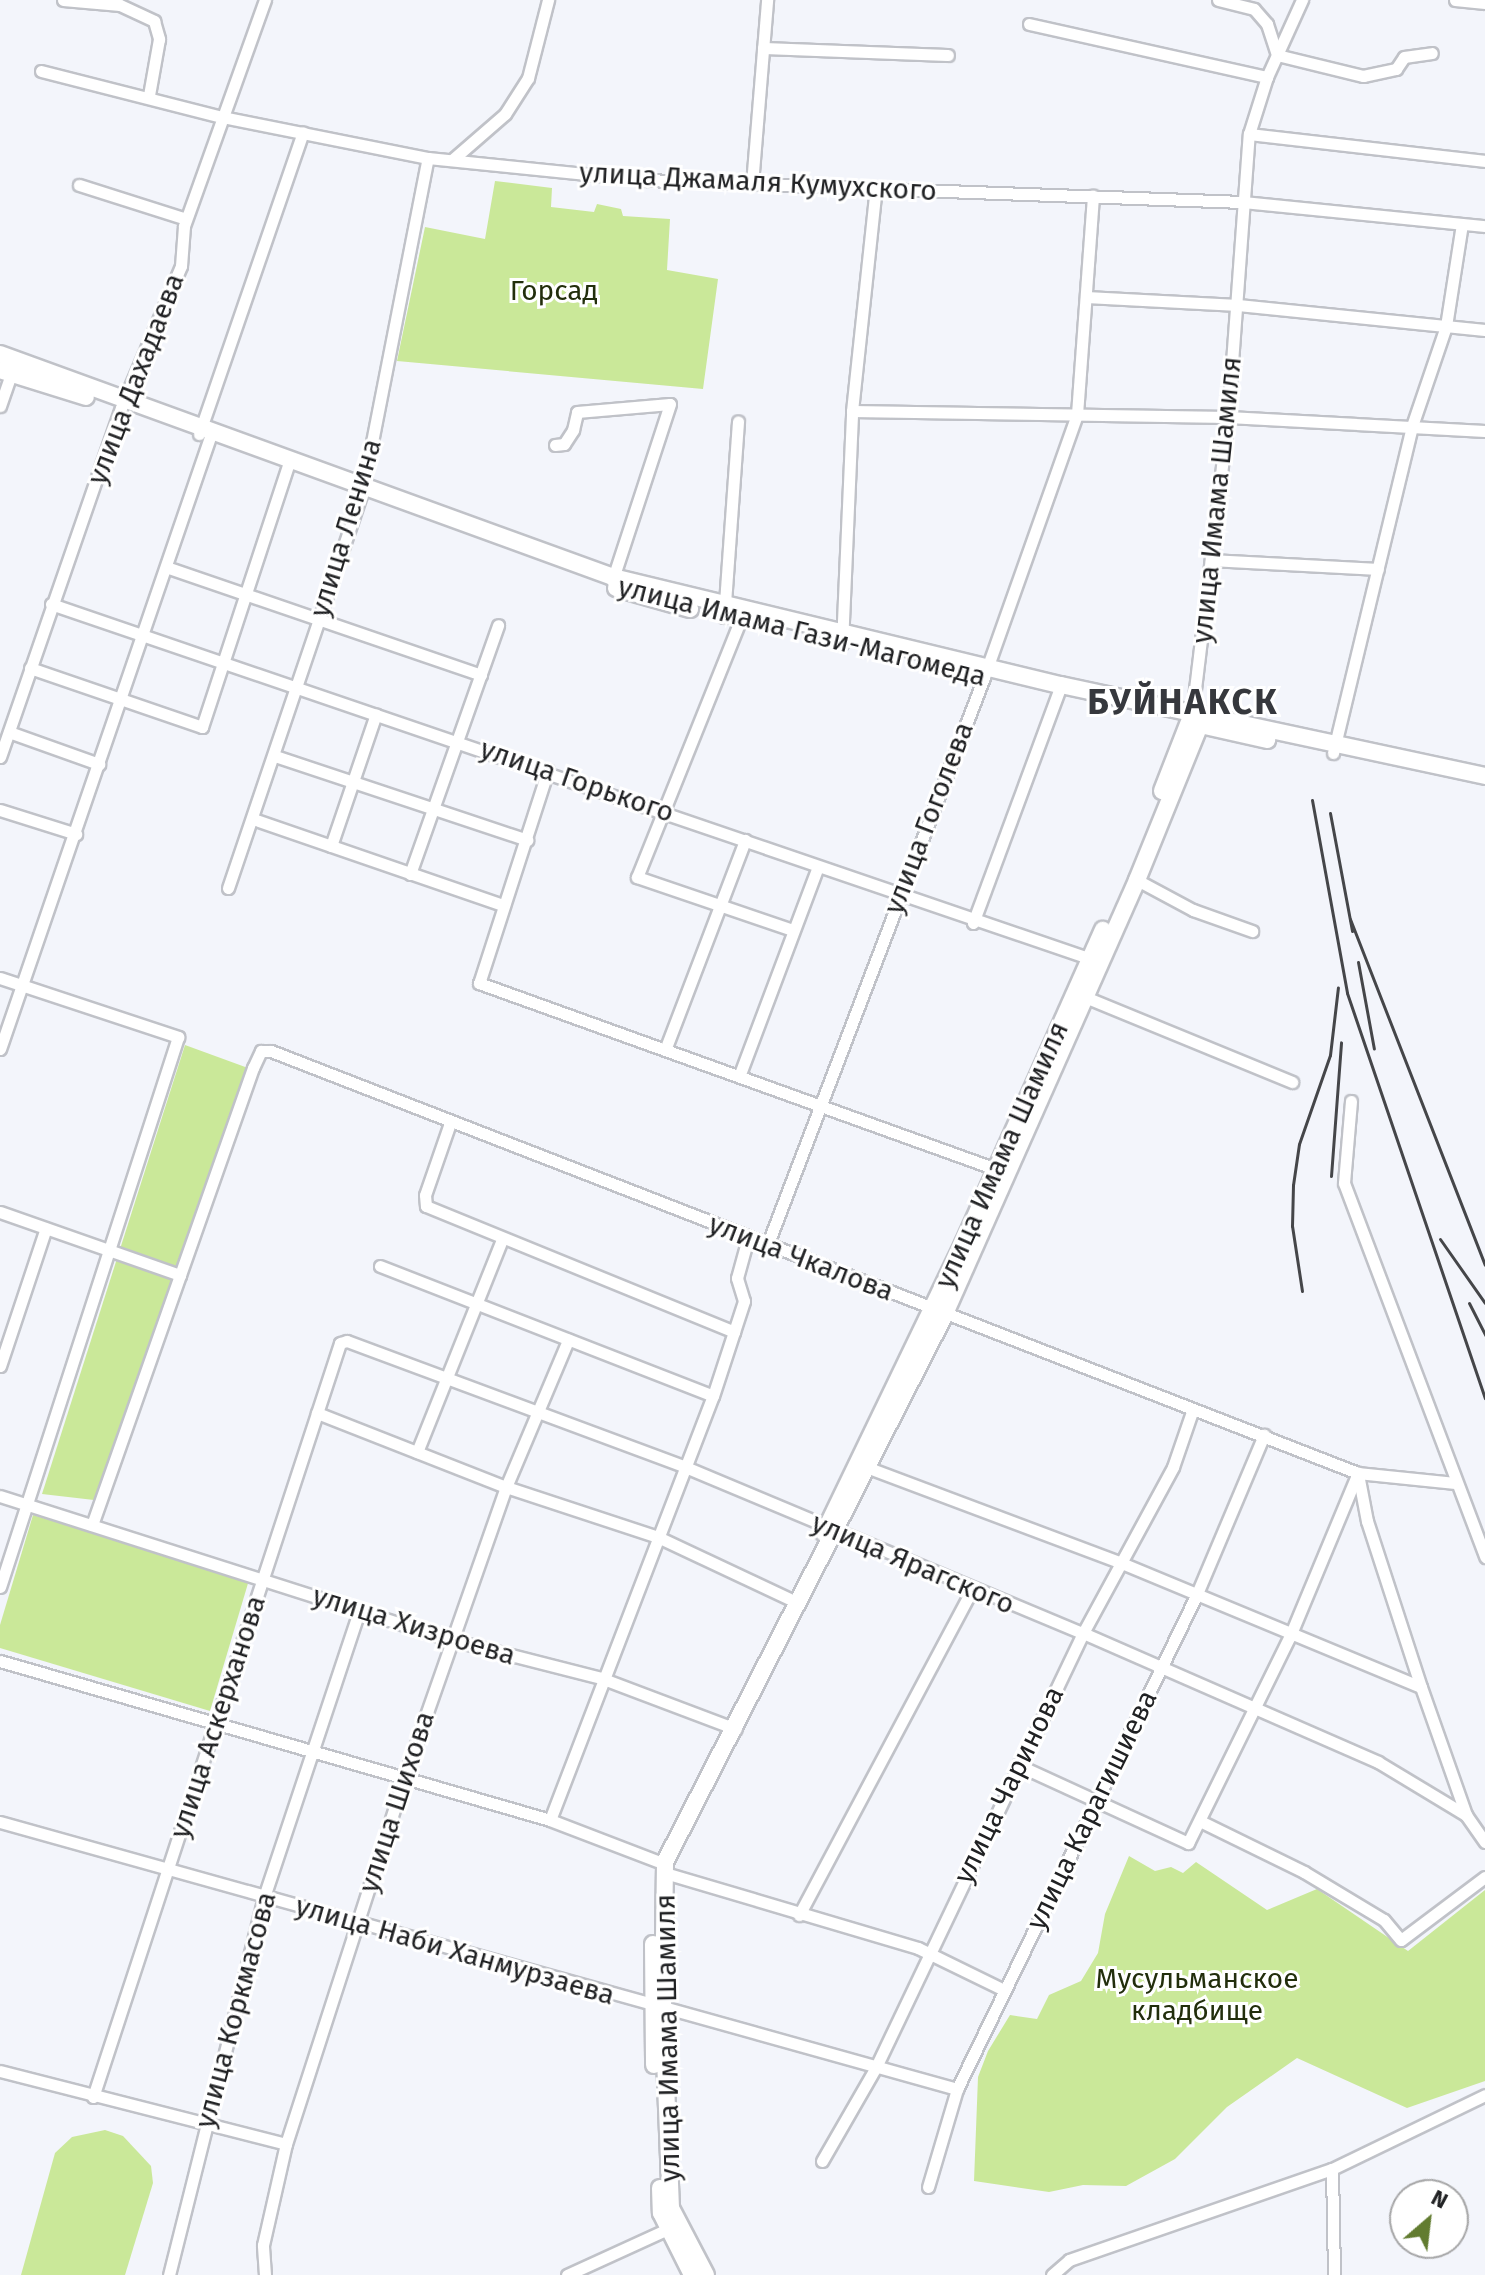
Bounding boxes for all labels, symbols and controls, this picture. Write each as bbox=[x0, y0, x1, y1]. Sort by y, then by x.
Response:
street label: улица Джамаля Кумухского bbox=[578, 156, 938, 208]
street label: улица Дахадаева bbox=[80, 269, 192, 489]
park label: Горсад bbox=[510, 274, 598, 308]
street label: улица Имама Шамиля bbox=[1185, 355, 1249, 645]
street label: улица Ленина bbox=[303, 435, 389, 621]
street label: улица Имама Гази-Магомеда bbox=[615, 570, 989, 694]
district label: БУЙНАКСК bbox=[1087, 681, 1279, 725]
street label: улица Гоголева bbox=[877, 717, 981, 919]
street label: улица Горького bbox=[476, 732, 678, 830]
street label: улица Имама Шамиля bbox=[928, 1016, 1076, 1294]
street label: улица Чкалова bbox=[704, 1207, 898, 1309]
street label: улица Ярагского bbox=[807, 1506, 1019, 1622]
street label: улица Хизроева bbox=[309, 1579, 519, 1673]
street label: улица Аскерханова bbox=[163, 1592, 273, 1842]
street label: улица Чаринова bbox=[947, 1681, 1071, 1889]
street label: улица Карагишиева bbox=[1019, 1685, 1165, 1935]
street label: улица Шихова bbox=[352, 1707, 442, 1897]
street label: улица Коркмасова bbox=[188, 1888, 284, 2132]
street label: улица Наби Ханмурзаева bbox=[292, 1889, 618, 2013]
street label: улица Имама Шамиля bbox=[649, 1894, 687, 2182]
park label: Мусульманское кладбище bbox=[1096, 1962, 1298, 2028]
north arrow bbox=[1389, 2179, 1469, 2259]
text: N bbox=[1427, 2184, 1452, 2214]

